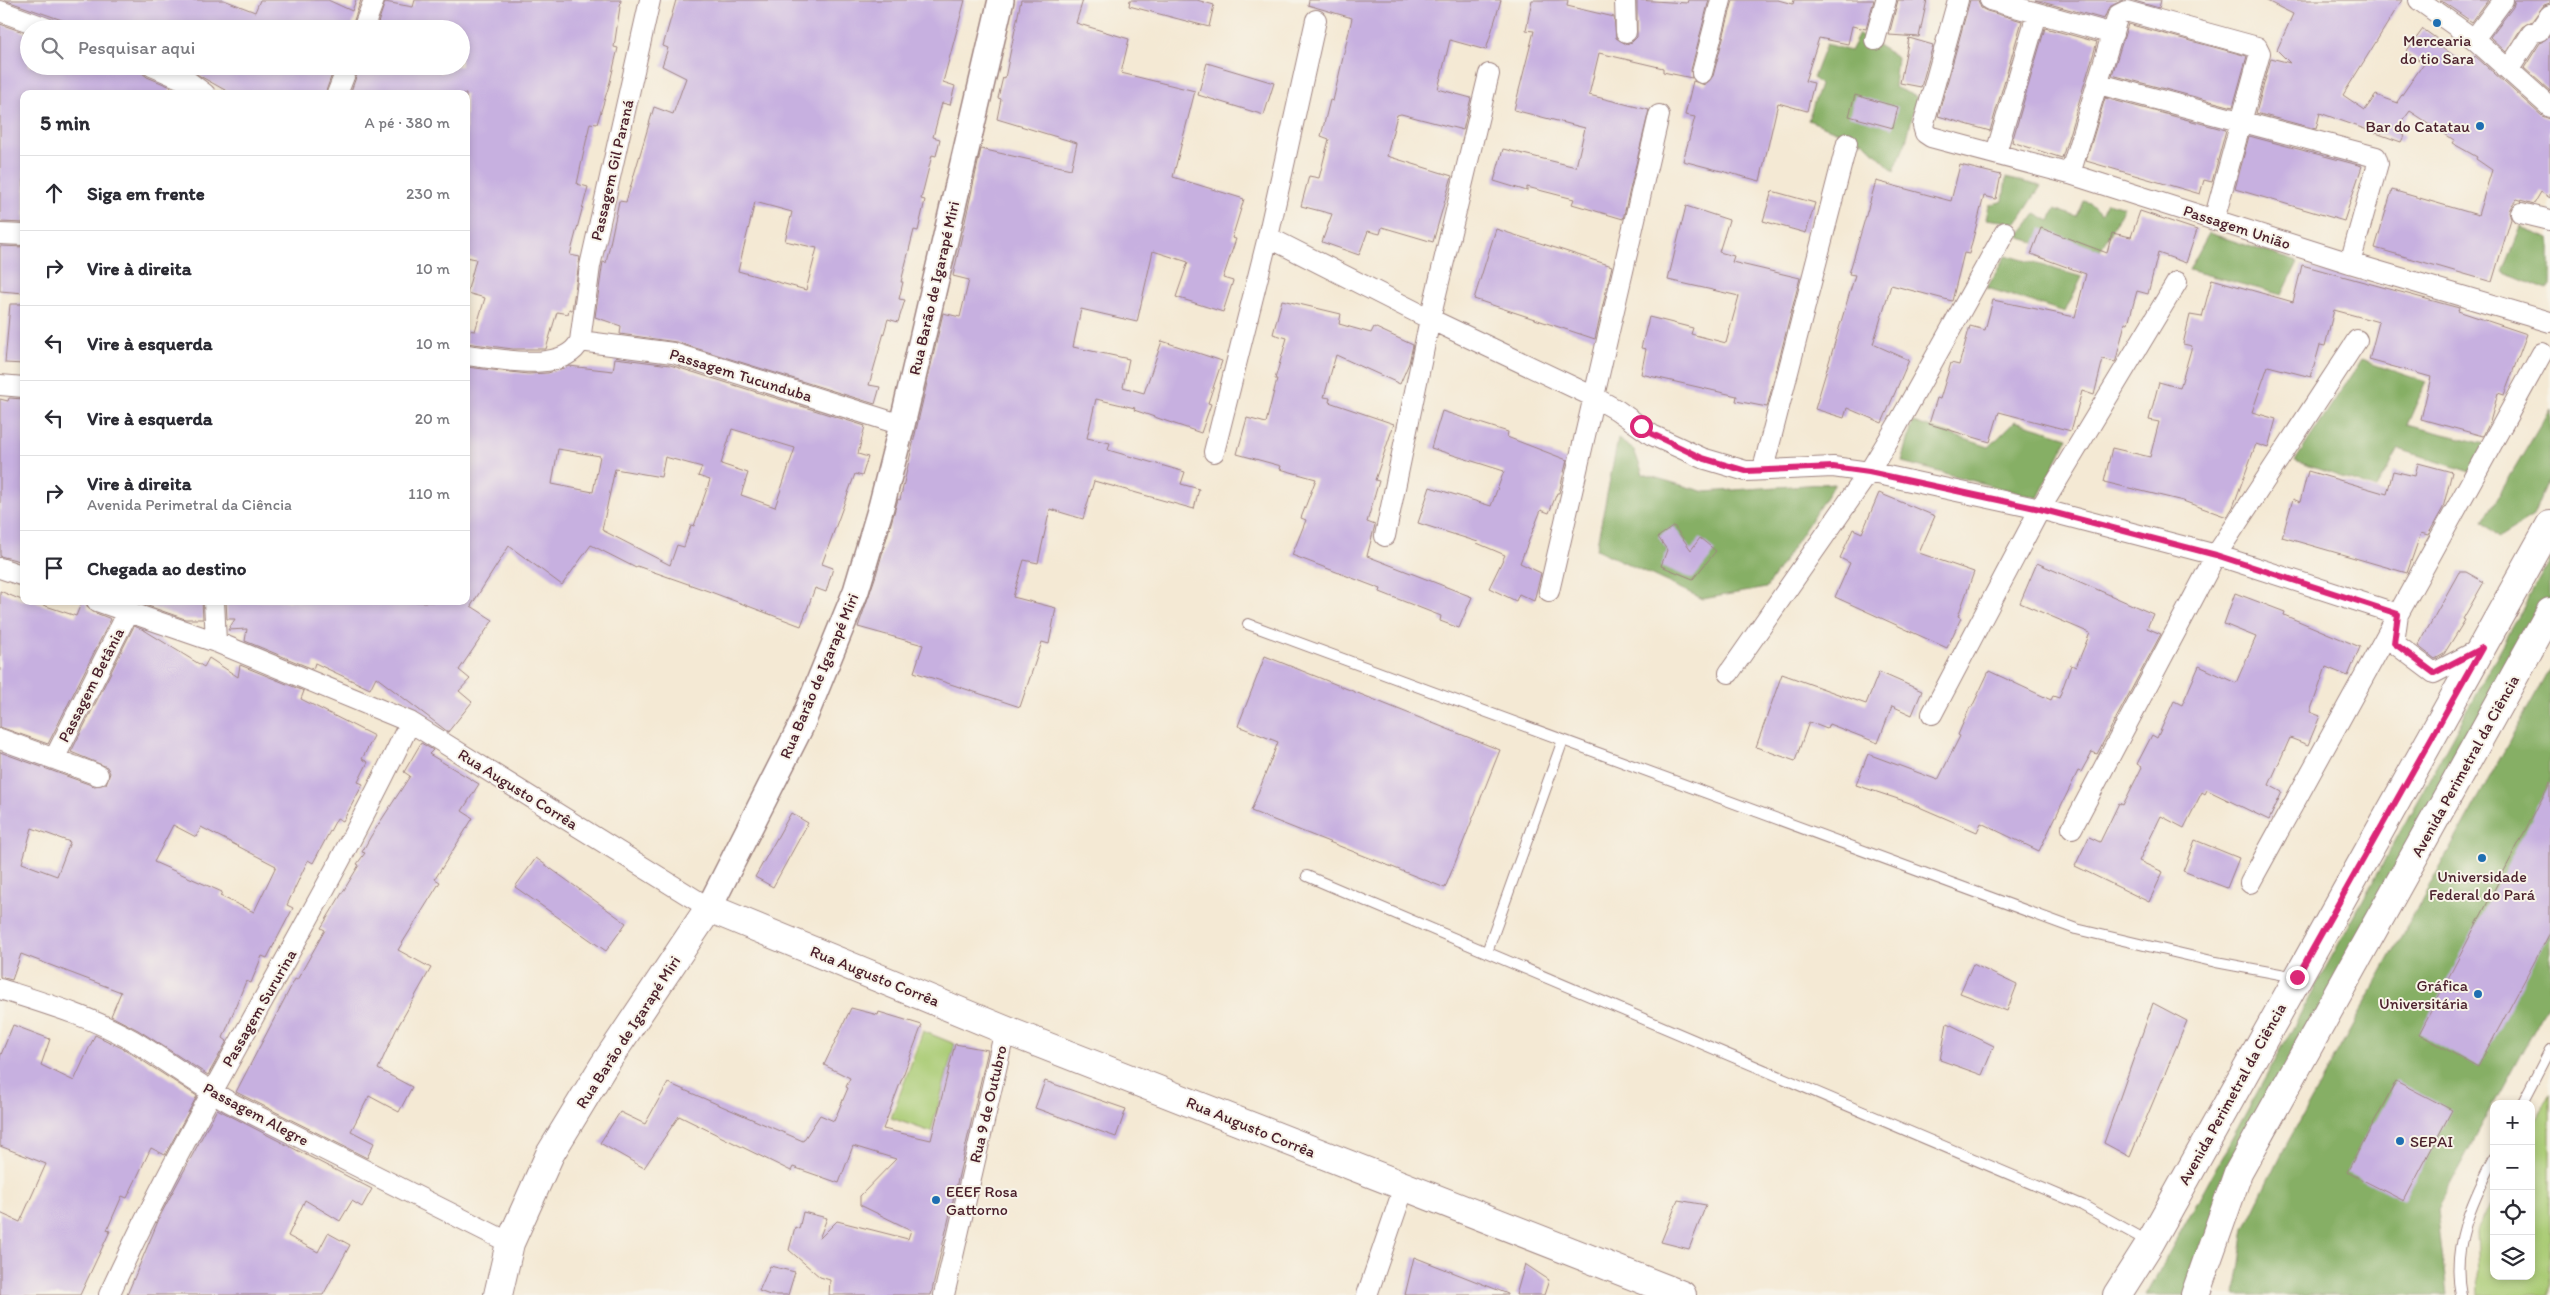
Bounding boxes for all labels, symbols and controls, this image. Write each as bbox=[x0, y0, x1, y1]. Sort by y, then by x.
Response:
marker: Mercearia do tio Sara bbox=[2431, 17, 2443, 29]
search box bbox=[20, 20, 470, 75]
place label: Mercearia do tio Sara bbox=[2400, 31, 2474, 68]
icon: search bbox=[38, 34, 66, 62]
text: Pesquisar aqui bbox=[78, 36, 195, 59]
street label: Passagem Gil Paraná bbox=[587, 97, 638, 242]
text: 5 min bbox=[40, 110, 90, 135]
text: A pé · 380 m bbox=[365, 113, 450, 132]
place label: Bar do Catatau bbox=[2365, 117, 2470, 136]
marker: Bar do Catatau bbox=[2474, 120, 2486, 132]
icon: ahead bbox=[40, 179, 68, 207]
text: Siga em frente bbox=[87, 182, 205, 205]
text: 230 m bbox=[406, 184, 450, 203]
street label: Rua Barão de Igarapé Miri bbox=[905, 199, 963, 377]
street label: Passagem União bbox=[2181, 201, 2293, 253]
icon: right bbox=[40, 254, 68, 282]
text: Vire à direita bbox=[87, 257, 192, 280]
text: 10 m bbox=[416, 259, 450, 278]
icon: left bbox=[40, 329, 68, 357]
text: Vire à esquerda bbox=[87, 332, 213, 355]
text: 10 m bbox=[416, 334, 450, 353]
street label: Passagem Tucunduba bbox=[667, 344, 815, 406]
icon: left bbox=[40, 404, 68, 432]
text: Vire à esquerda bbox=[87, 407, 213, 430]
text: 20 m bbox=[415, 409, 450, 428]
route start bbox=[1630, 415, 1653, 438]
text: Vire à direita bbox=[87, 472, 192, 495]
icon: right bbox=[40, 479, 68, 507]
text: 110 m bbox=[408, 484, 450, 503]
text: Avenida Perimetral da Ciência bbox=[87, 495, 292, 514]
icon: arrive bbox=[40, 554, 68, 582]
text: Chegada ao destino bbox=[87, 557, 246, 580]
street label: Rua Barão de Igarapé Miri bbox=[775, 590, 863, 762]
street label: Passagem Betânia bbox=[54, 624, 128, 745]
street label: Avenida Perimetral da Ciência bbox=[2407, 672, 2523, 860]
street label: Rua Augusto Corrêa bbox=[455, 744, 582, 834]
marker: Universidade Federal do Pará bbox=[2476, 852, 2488, 864]
place label: Universidade Federal do Pará bbox=[2429, 867, 2536, 904]
street label: Rua Augusto Corrêa bbox=[808, 941, 943, 1011]
street label: Passagem Sururina bbox=[218, 945, 301, 1070]
street label: Rua Barão de Igarapé Miri bbox=[572, 952, 684, 1112]
route end bbox=[2286, 966, 2309, 989]
place label: Gráfica Universitária bbox=[2379, 976, 2469, 1013]
marker: Gráfica Universitária bbox=[2472, 988, 2484, 1000]
street label: Avenida Perimetral da Ciência bbox=[2174, 1000, 2290, 1188]
street label: Rua 9 de Outubro bbox=[965, 1043, 1011, 1165]
street label: Passagem Alegre bbox=[200, 1078, 312, 1150]
street label: Rua Augusto Corrêa bbox=[1184, 1092, 1319, 1162]
map controls bbox=[2490, 1100, 2535, 1280]
button: + bbox=[2490, 1100, 2535, 1145]
place label: SEPAI bbox=[2410, 1132, 2453, 1151]
marker: SEPAI bbox=[2394, 1135, 2406, 1147]
button: − bbox=[2490, 1145, 2535, 1190]
place label: EEEF Rosa Gattorno bbox=[946, 1182, 1018, 1219]
button: locate bbox=[2490, 1190, 2535, 1235]
marker: EEEF Rosa Gattorno bbox=[930, 1194, 942, 1206]
button: layers bbox=[2490, 1235, 2535, 1280]

